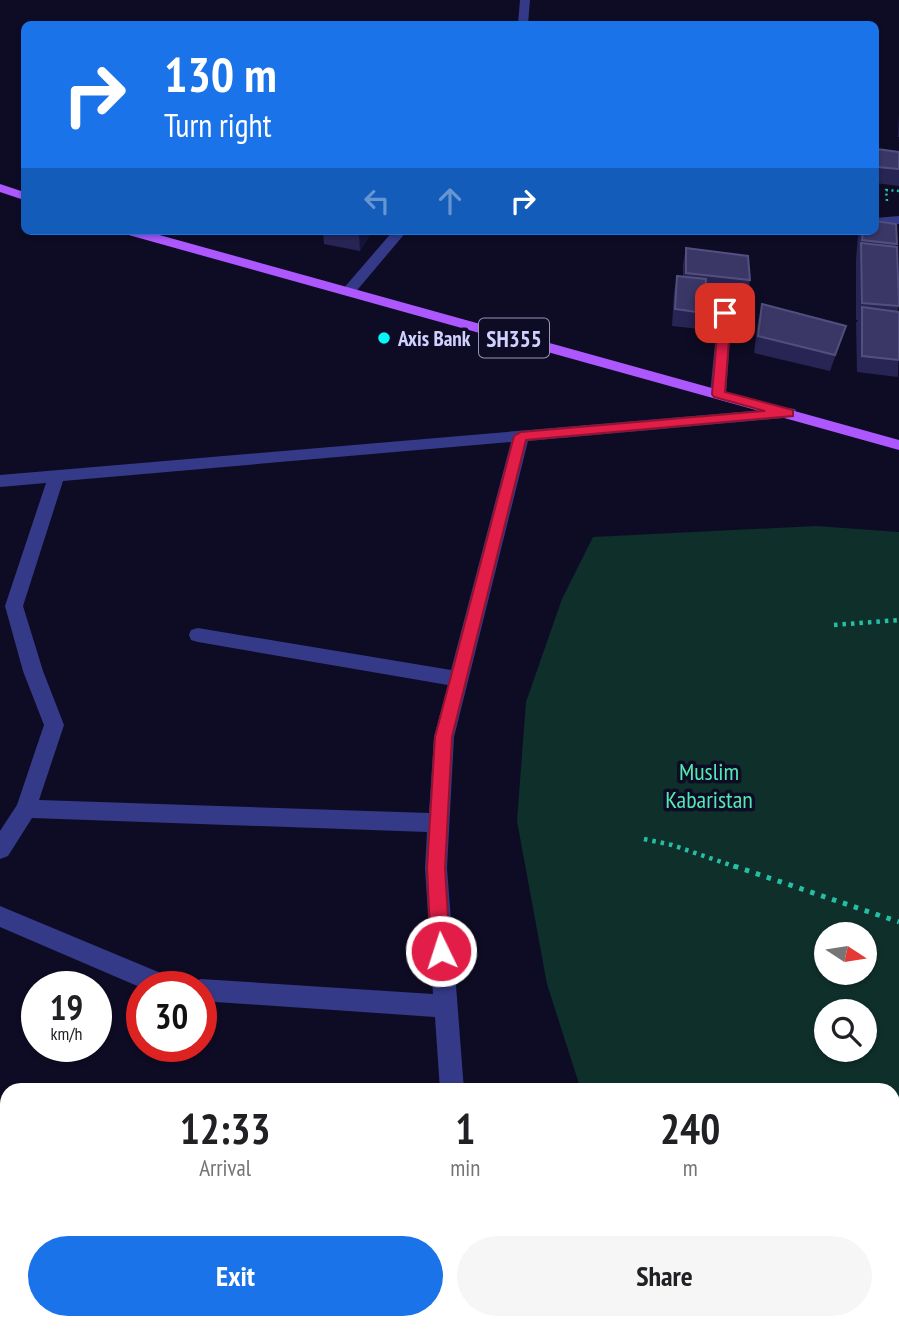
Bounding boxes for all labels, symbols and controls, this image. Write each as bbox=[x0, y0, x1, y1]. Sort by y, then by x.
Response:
text: 130 m bbox=[164, 42, 277, 106]
icon: right bbox=[49, 49, 140, 140]
text: Turn right bbox=[164, 104, 272, 146]
icon: left bbox=[358, 182, 396, 220]
icon: ahead bbox=[431, 182, 469, 220]
icon: right bbox=[504, 182, 542, 220]
pin bbox=[695, 283, 755, 343]
icon: arrive bbox=[706, 294, 744, 332]
road number: SH355 bbox=[479, 318, 549, 358]
place label: Axis Bank bbox=[397, 325, 471, 352]
marker: Axis Bank bbox=[376, 330, 392, 346]
park label: Muslim Kabaristan bbox=[665, 756, 753, 815]
position arrow bbox=[404, 914, 478, 988]
north arrow bbox=[814, 922, 877, 985]
map controls bbox=[814, 922, 877, 1062]
speed limit sign: 30 bbox=[126, 971, 217, 1062]
text: 19 bbox=[50, 984, 83, 1030]
button: search bbox=[814, 999, 877, 1062]
text: km/h bbox=[51, 1022, 82, 1045]
text: 12:33 bbox=[180, 1101, 271, 1156]
text: 1 bbox=[455, 1101, 475, 1156]
text: 240 bbox=[660, 1101, 720, 1156]
text: Arrival bbox=[199, 1153, 251, 1182]
text: min bbox=[450, 1153, 480, 1182]
text: m bbox=[683, 1153, 698, 1182]
button: Exit bbox=[28, 1236, 443, 1316]
button: Share bbox=[457, 1236, 872, 1316]

